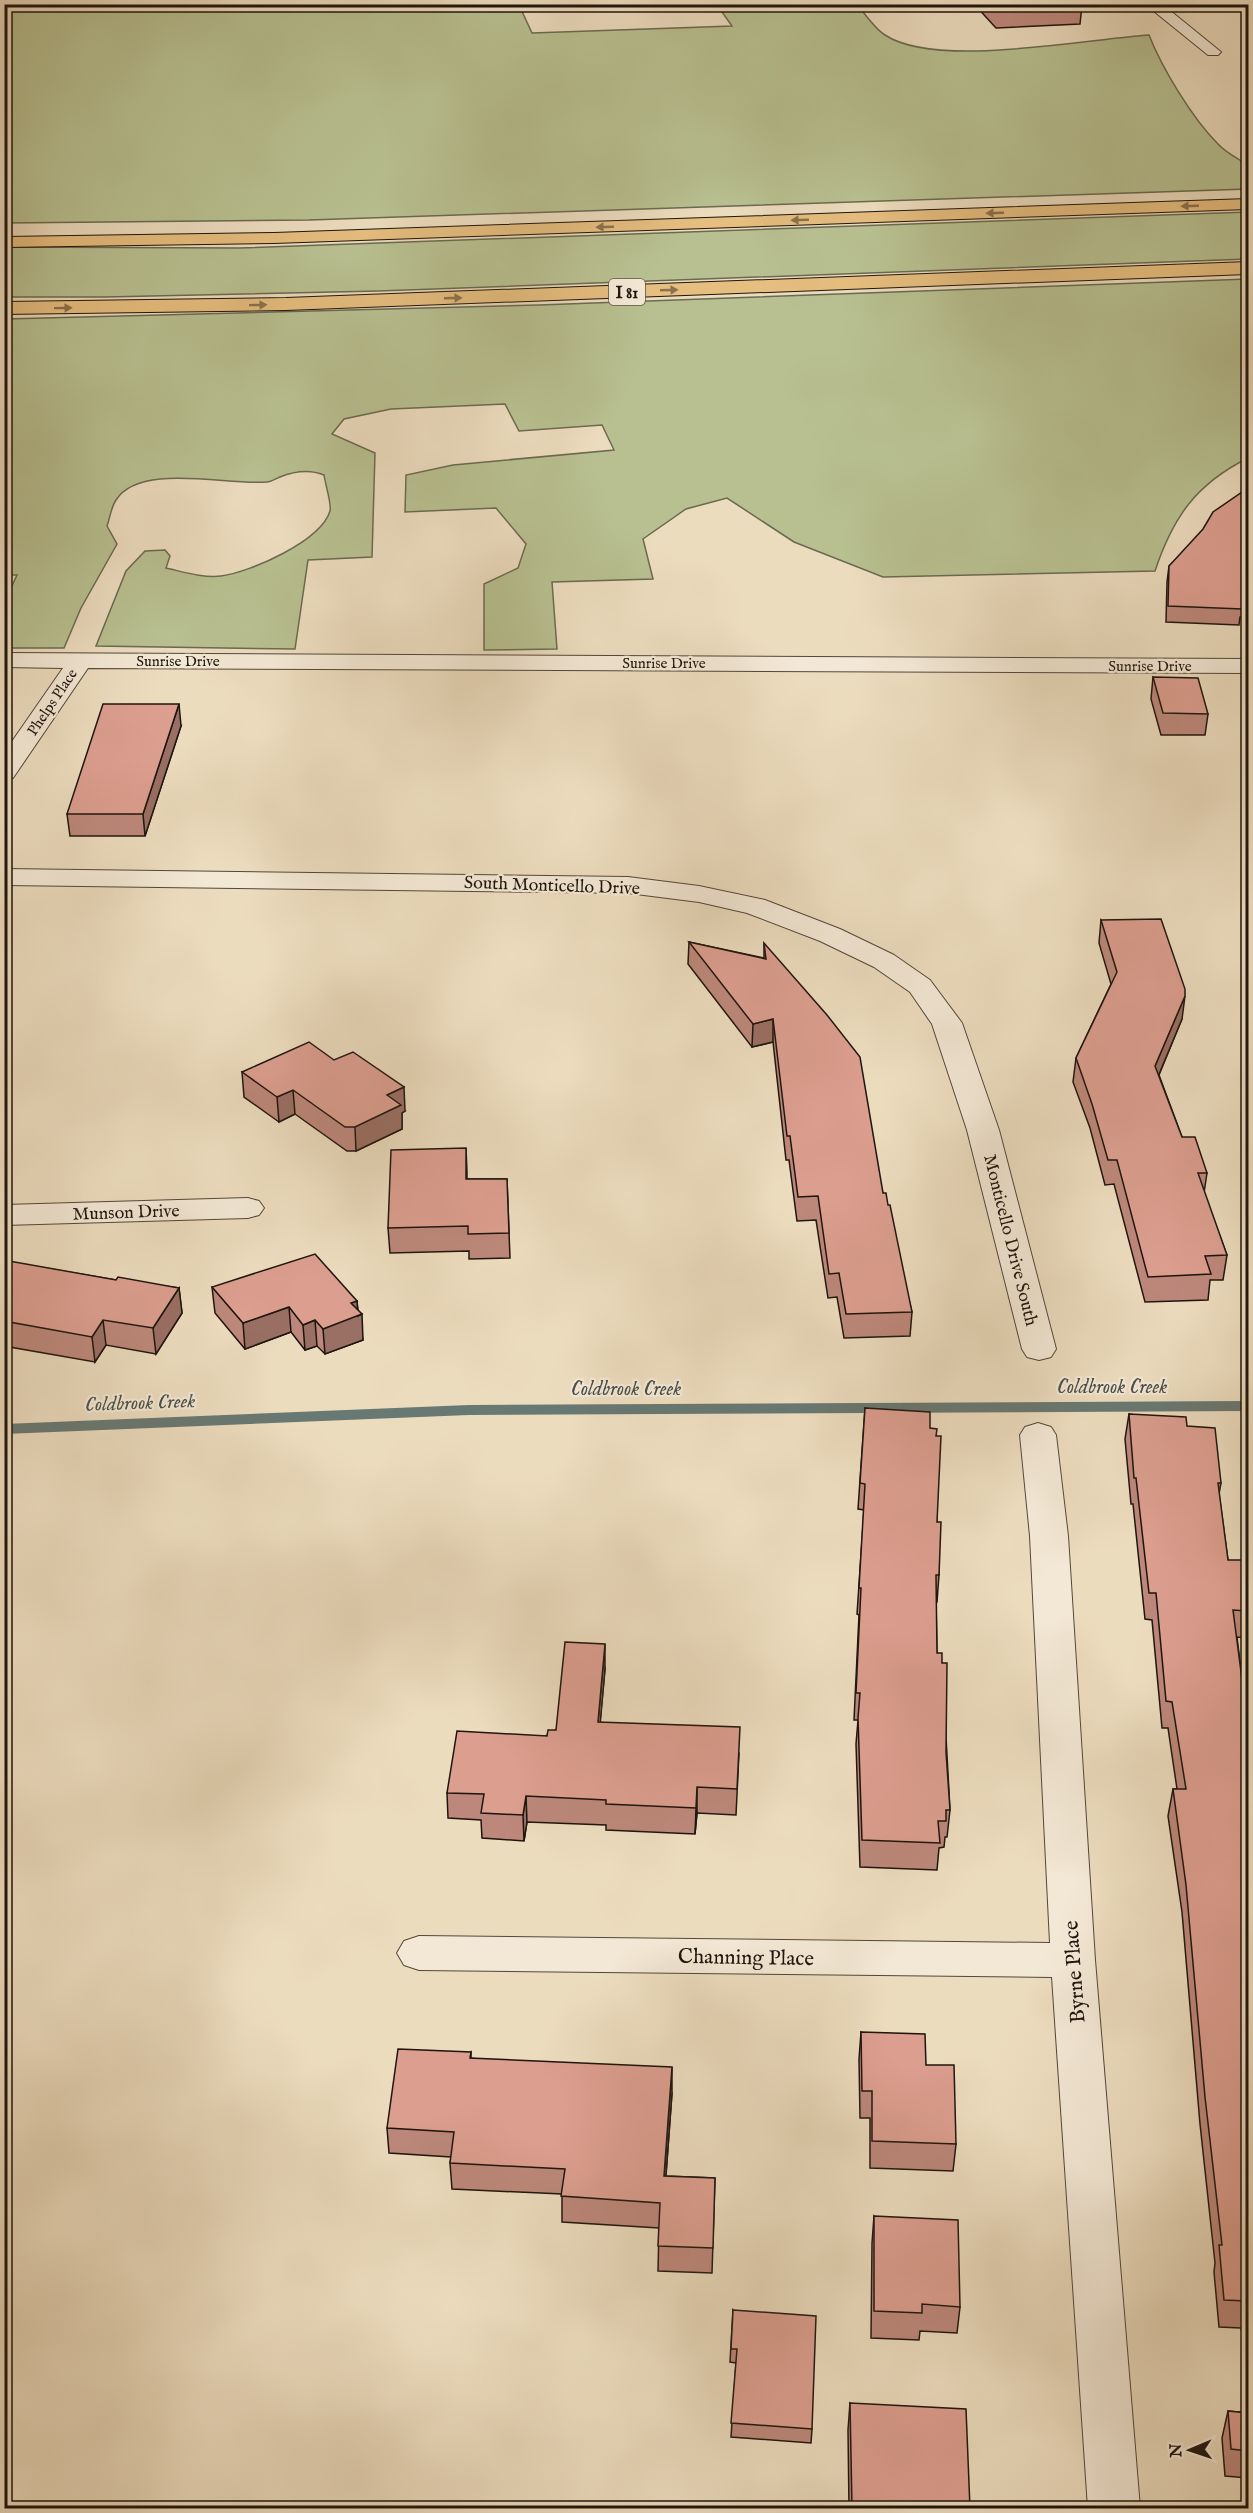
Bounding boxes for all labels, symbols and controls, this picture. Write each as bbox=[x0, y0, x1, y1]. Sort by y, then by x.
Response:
one-way arrow bbox=[1181, 201, 1200, 211]
one-way arrow bbox=[986, 209, 1005, 218]
one-way arrow bbox=[791, 216, 810, 225]
one-way arrow bbox=[596, 223, 615, 232]
road number: I 81 bbox=[609, 279, 645, 305]
one-way arrow bbox=[659, 286, 678, 295]
one-way arrow bbox=[443, 294, 462, 303]
one-way arrow bbox=[248, 300, 267, 310]
one-way arrow bbox=[53, 303, 72, 313]
street label: Sunrise Drive bbox=[136, 652, 220, 671]
street label: Sunrise Drive bbox=[622, 654, 706, 673]
street label: Sunrise Drive bbox=[1108, 657, 1192, 676]
street label: Phelps Place bbox=[23, 665, 82, 739]
street label: South Monticello Drive bbox=[464, 872, 640, 901]
street label: Monticello Drive South bbox=[977, 1152, 1042, 1329]
street label: Munson Drive bbox=[72, 1200, 180, 1227]
water label: Coldbrook Creek bbox=[1057, 1375, 1167, 1400]
water label: Coldbrook Creek bbox=[571, 1377, 681, 1402]
water label: Coldbrook Creek bbox=[84, 1389, 196, 1418]
street label: Byrne Place bbox=[1058, 1919, 1093, 2024]
street label: Channing Place bbox=[678, 1944, 815, 1973]
north arrow bbox=[1160, 2420, 1220, 2480]
text: N bbox=[1167, 2443, 1187, 2459]

